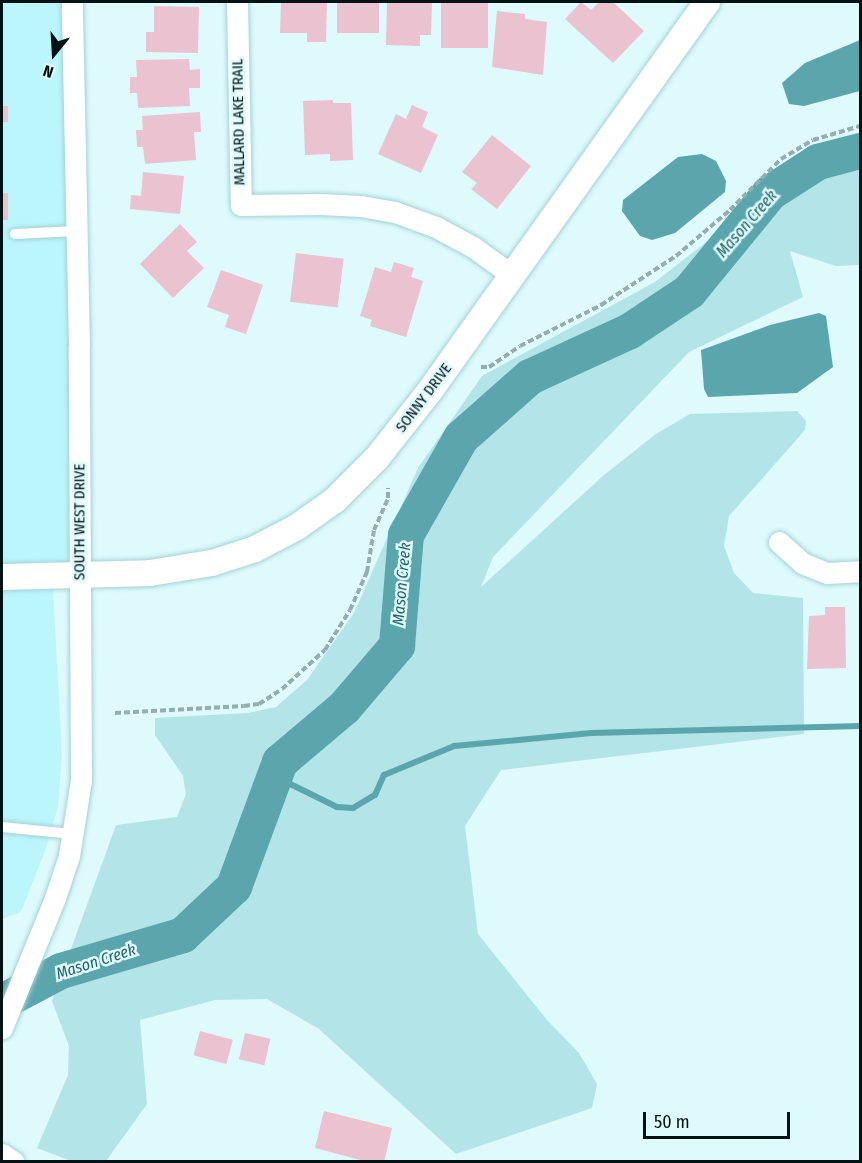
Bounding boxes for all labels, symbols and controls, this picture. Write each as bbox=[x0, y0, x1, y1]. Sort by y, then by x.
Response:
north arrow bbox=[24, 24, 84, 84]
street label: MALLARD LAKE TRAIL bbox=[229, 58, 249, 186]
text: N bbox=[41, 61, 56, 82]
water label: Mason Creek bbox=[713, 186, 781, 262]
street label: SONNY DRIVE bbox=[392, 360, 456, 436]
street label: SOUTH WEST DRIVE bbox=[71, 464, 89, 580]
water label: Mason Creek bbox=[389, 542, 415, 626]
water label: Mason Creek bbox=[54, 940, 138, 984]
scale bar bbox=[646, 1100, 793, 1138]
text: 50 m bbox=[654, 1111, 690, 1133]

